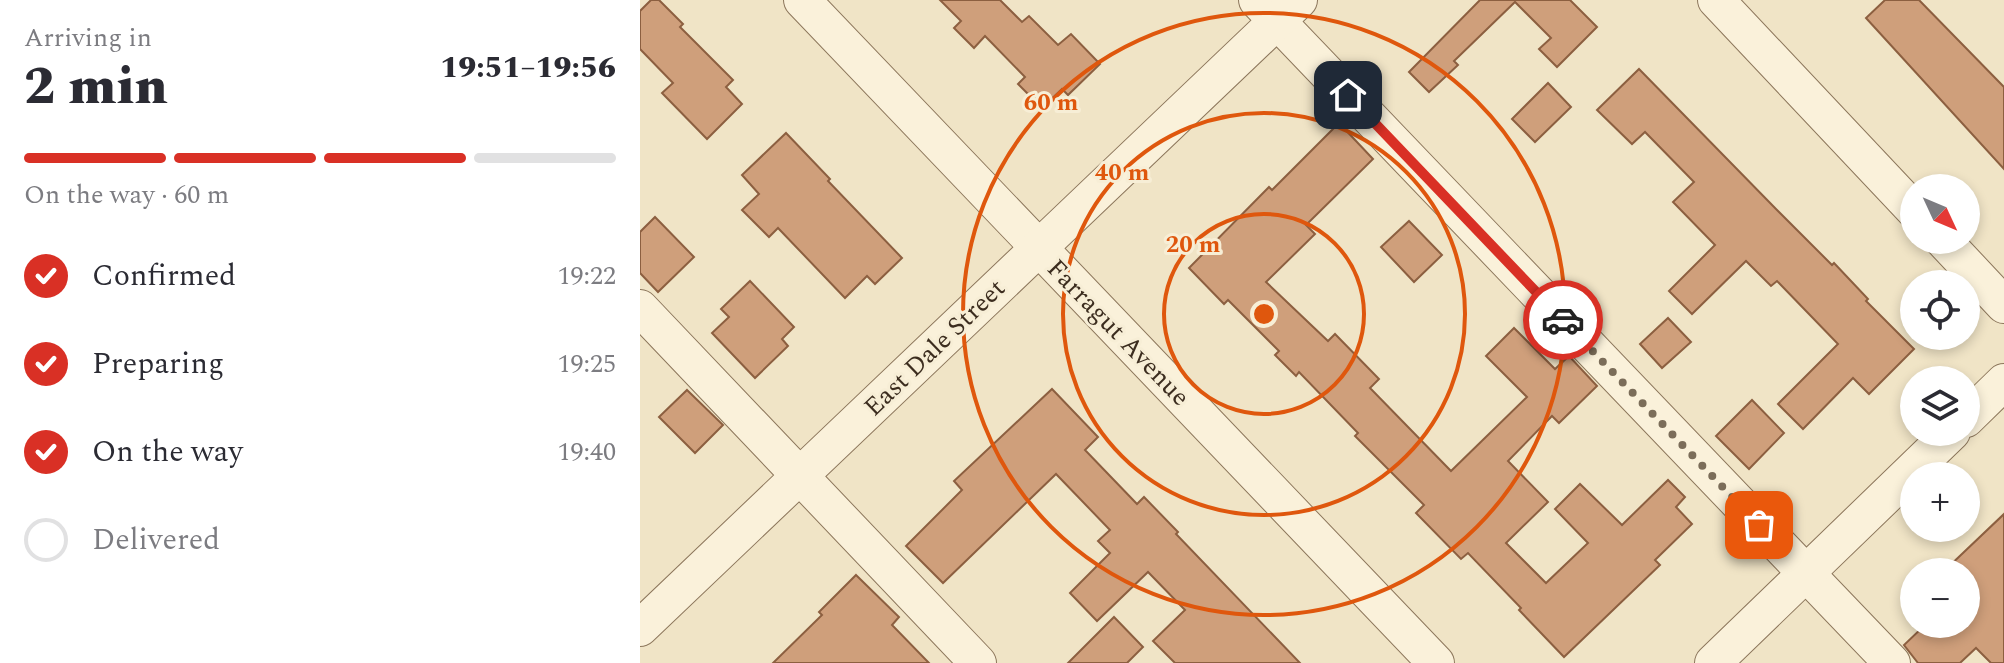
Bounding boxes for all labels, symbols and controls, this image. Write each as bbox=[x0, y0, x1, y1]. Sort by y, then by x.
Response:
text: Arriving in bbox=[24, 18, 152, 58]
text: 19:51–19:56 bbox=[440, 45, 616, 91]
text: 2 min bbox=[24, 48, 168, 127]
pin bbox=[1314, 61, 1382, 129]
icon: home bbox=[1326, 73, 1370, 117]
text: 60 m bbox=[1024, 85, 1079, 121]
text: 40 m bbox=[1095, 155, 1150, 191]
north arrow bbox=[1900, 174, 1980, 254]
map controls bbox=[1900, 174, 1980, 638]
text: On the way · 60 m bbox=[24, 175, 229, 215]
text: 20 m bbox=[1166, 227, 1221, 263]
street label: Farragut Avenue bbox=[1037, 250, 1199, 416]
text: Confirmed bbox=[92, 253, 236, 299]
icon: check bbox=[24, 254, 68, 298]
text: 19:22 bbox=[557, 256, 616, 296]
street label: East Dale Street bbox=[855, 269, 1015, 426]
button: locate bbox=[1900, 270, 1980, 350]
courier bbox=[1523, 280, 1603, 360]
icon: car bbox=[1541, 298, 1585, 342]
centre of rings bbox=[1250, 300, 1278, 328]
text: Preparing bbox=[92, 341, 224, 387]
icon: check bbox=[24, 342, 68, 386]
text: 19:25 bbox=[557, 344, 616, 384]
button: layers bbox=[1900, 366, 1980, 446]
text: On the way bbox=[92, 429, 243, 475]
icon: check bbox=[24, 430, 68, 474]
text: 19:40 bbox=[557, 432, 616, 472]
button: + bbox=[1900, 462, 1980, 542]
pin bbox=[1725, 491, 1793, 559]
icon: bag bbox=[1737, 503, 1781, 547]
text: Delivered bbox=[92, 517, 220, 563]
button: − bbox=[1900, 558, 1980, 638]

